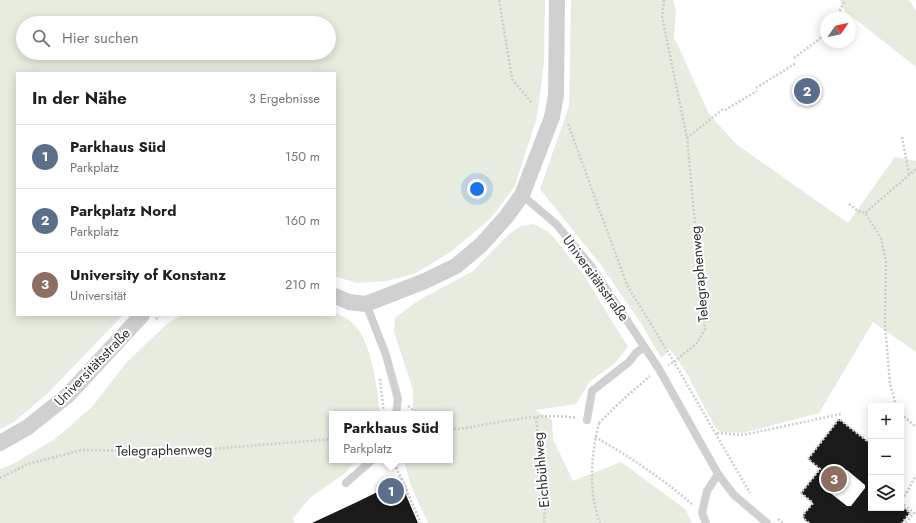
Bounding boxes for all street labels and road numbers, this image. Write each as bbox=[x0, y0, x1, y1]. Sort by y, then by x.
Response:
street label: Telegraphenweg bbox=[685, 225, 713, 323]
street label: Universitätsstraße bbox=[558, 231, 634, 325]
street label: Universitätsstraße bbox=[49, 323, 135, 411]
street label: Eichbühlweg bbox=[528, 431, 554, 509]
street label: Telegraphenweg bbox=[116, 439, 212, 461]

